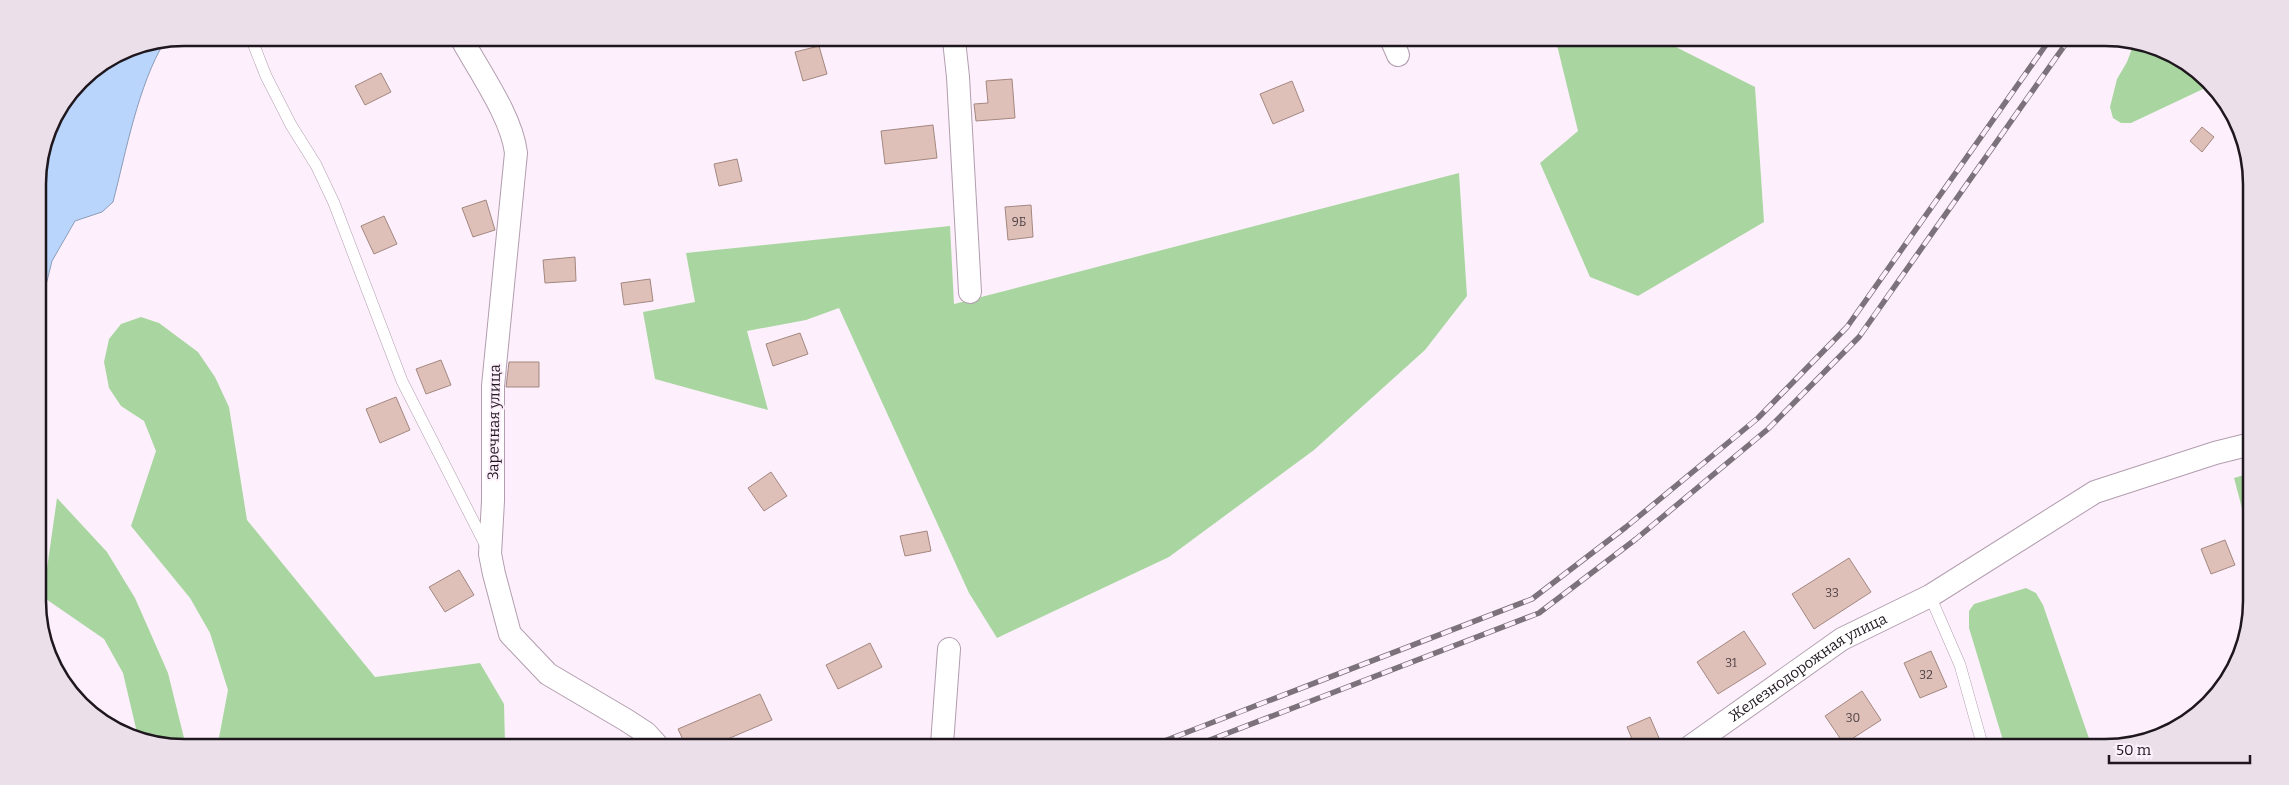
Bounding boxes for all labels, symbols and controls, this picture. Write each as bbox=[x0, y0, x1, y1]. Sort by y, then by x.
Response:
house number: 9Б bbox=[1012, 215, 1026, 229]
street label: Заречная улица bbox=[484, 364, 504, 480]
house number: 33 bbox=[1825, 586, 1839, 600]
street label: Железнодорожная улица bbox=[1725, 609, 1890, 726]
house number: 31 bbox=[1725, 656, 1737, 670]
house number: 32 bbox=[1919, 668, 1933, 682]
house number: 30 bbox=[1846, 711, 1860, 725]
scale bar bbox=[2109, 732, 2250, 764]
text: 50 m bbox=[2116, 741, 2152, 759]

